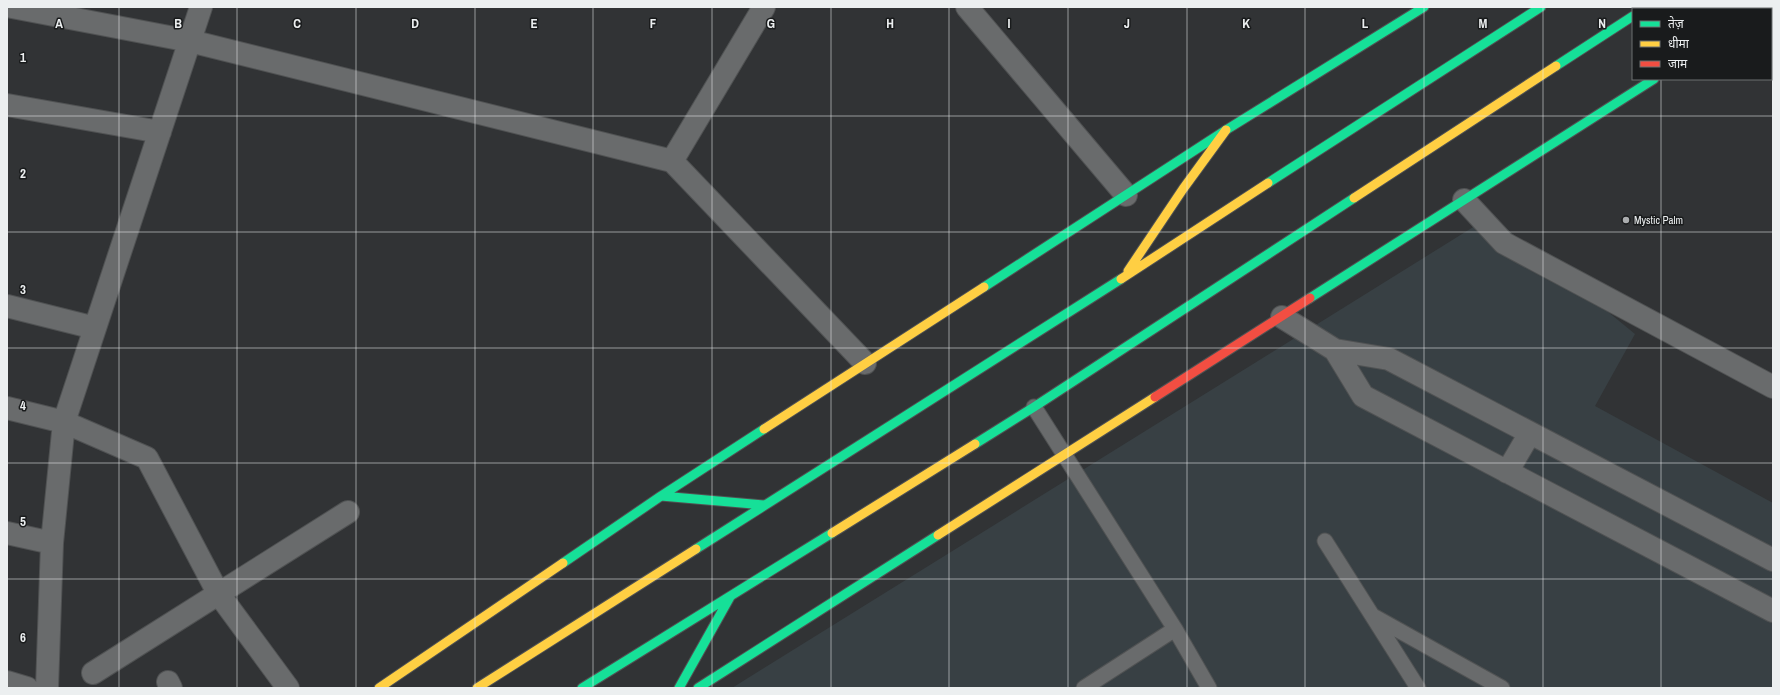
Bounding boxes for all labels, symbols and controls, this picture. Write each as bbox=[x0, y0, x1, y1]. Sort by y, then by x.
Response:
legend bbox=[1632, 8, 1772, 80]
text: A bbox=[55, 15, 63, 32]
text: B bbox=[174, 15, 182, 32]
text: C bbox=[293, 15, 301, 32]
text: D bbox=[411, 15, 419, 32]
text: E bbox=[530, 15, 538, 32]
text: F bbox=[650, 15, 657, 32]
text: G bbox=[767, 15, 775, 32]
text: H bbox=[886, 15, 894, 32]
text: I bbox=[1008, 15, 1011, 32]
text: J bbox=[1124, 15, 1130, 32]
text: K bbox=[1242, 15, 1250, 32]
text: L bbox=[1362, 15, 1369, 32]
text: M bbox=[1479, 15, 1488, 32]
text: N bbox=[1598, 15, 1606, 32]
text: तेज़ bbox=[1668, 16, 1685, 32]
text: धीमा bbox=[1668, 36, 1690, 52]
text: 1 bbox=[20, 49, 26, 66]
text: जाम bbox=[1668, 56, 1688, 72]
text: 2 bbox=[20, 165, 26, 182]
place label: Mystic Palm bbox=[1634, 213, 1683, 227]
marker: Mystic Palm bbox=[1621, 215, 1631, 225]
text: 3 bbox=[20, 281, 26, 298]
text: 4 bbox=[20, 397, 26, 414]
text: 5 bbox=[20, 513, 26, 530]
text: 6 bbox=[20, 629, 26, 646]

